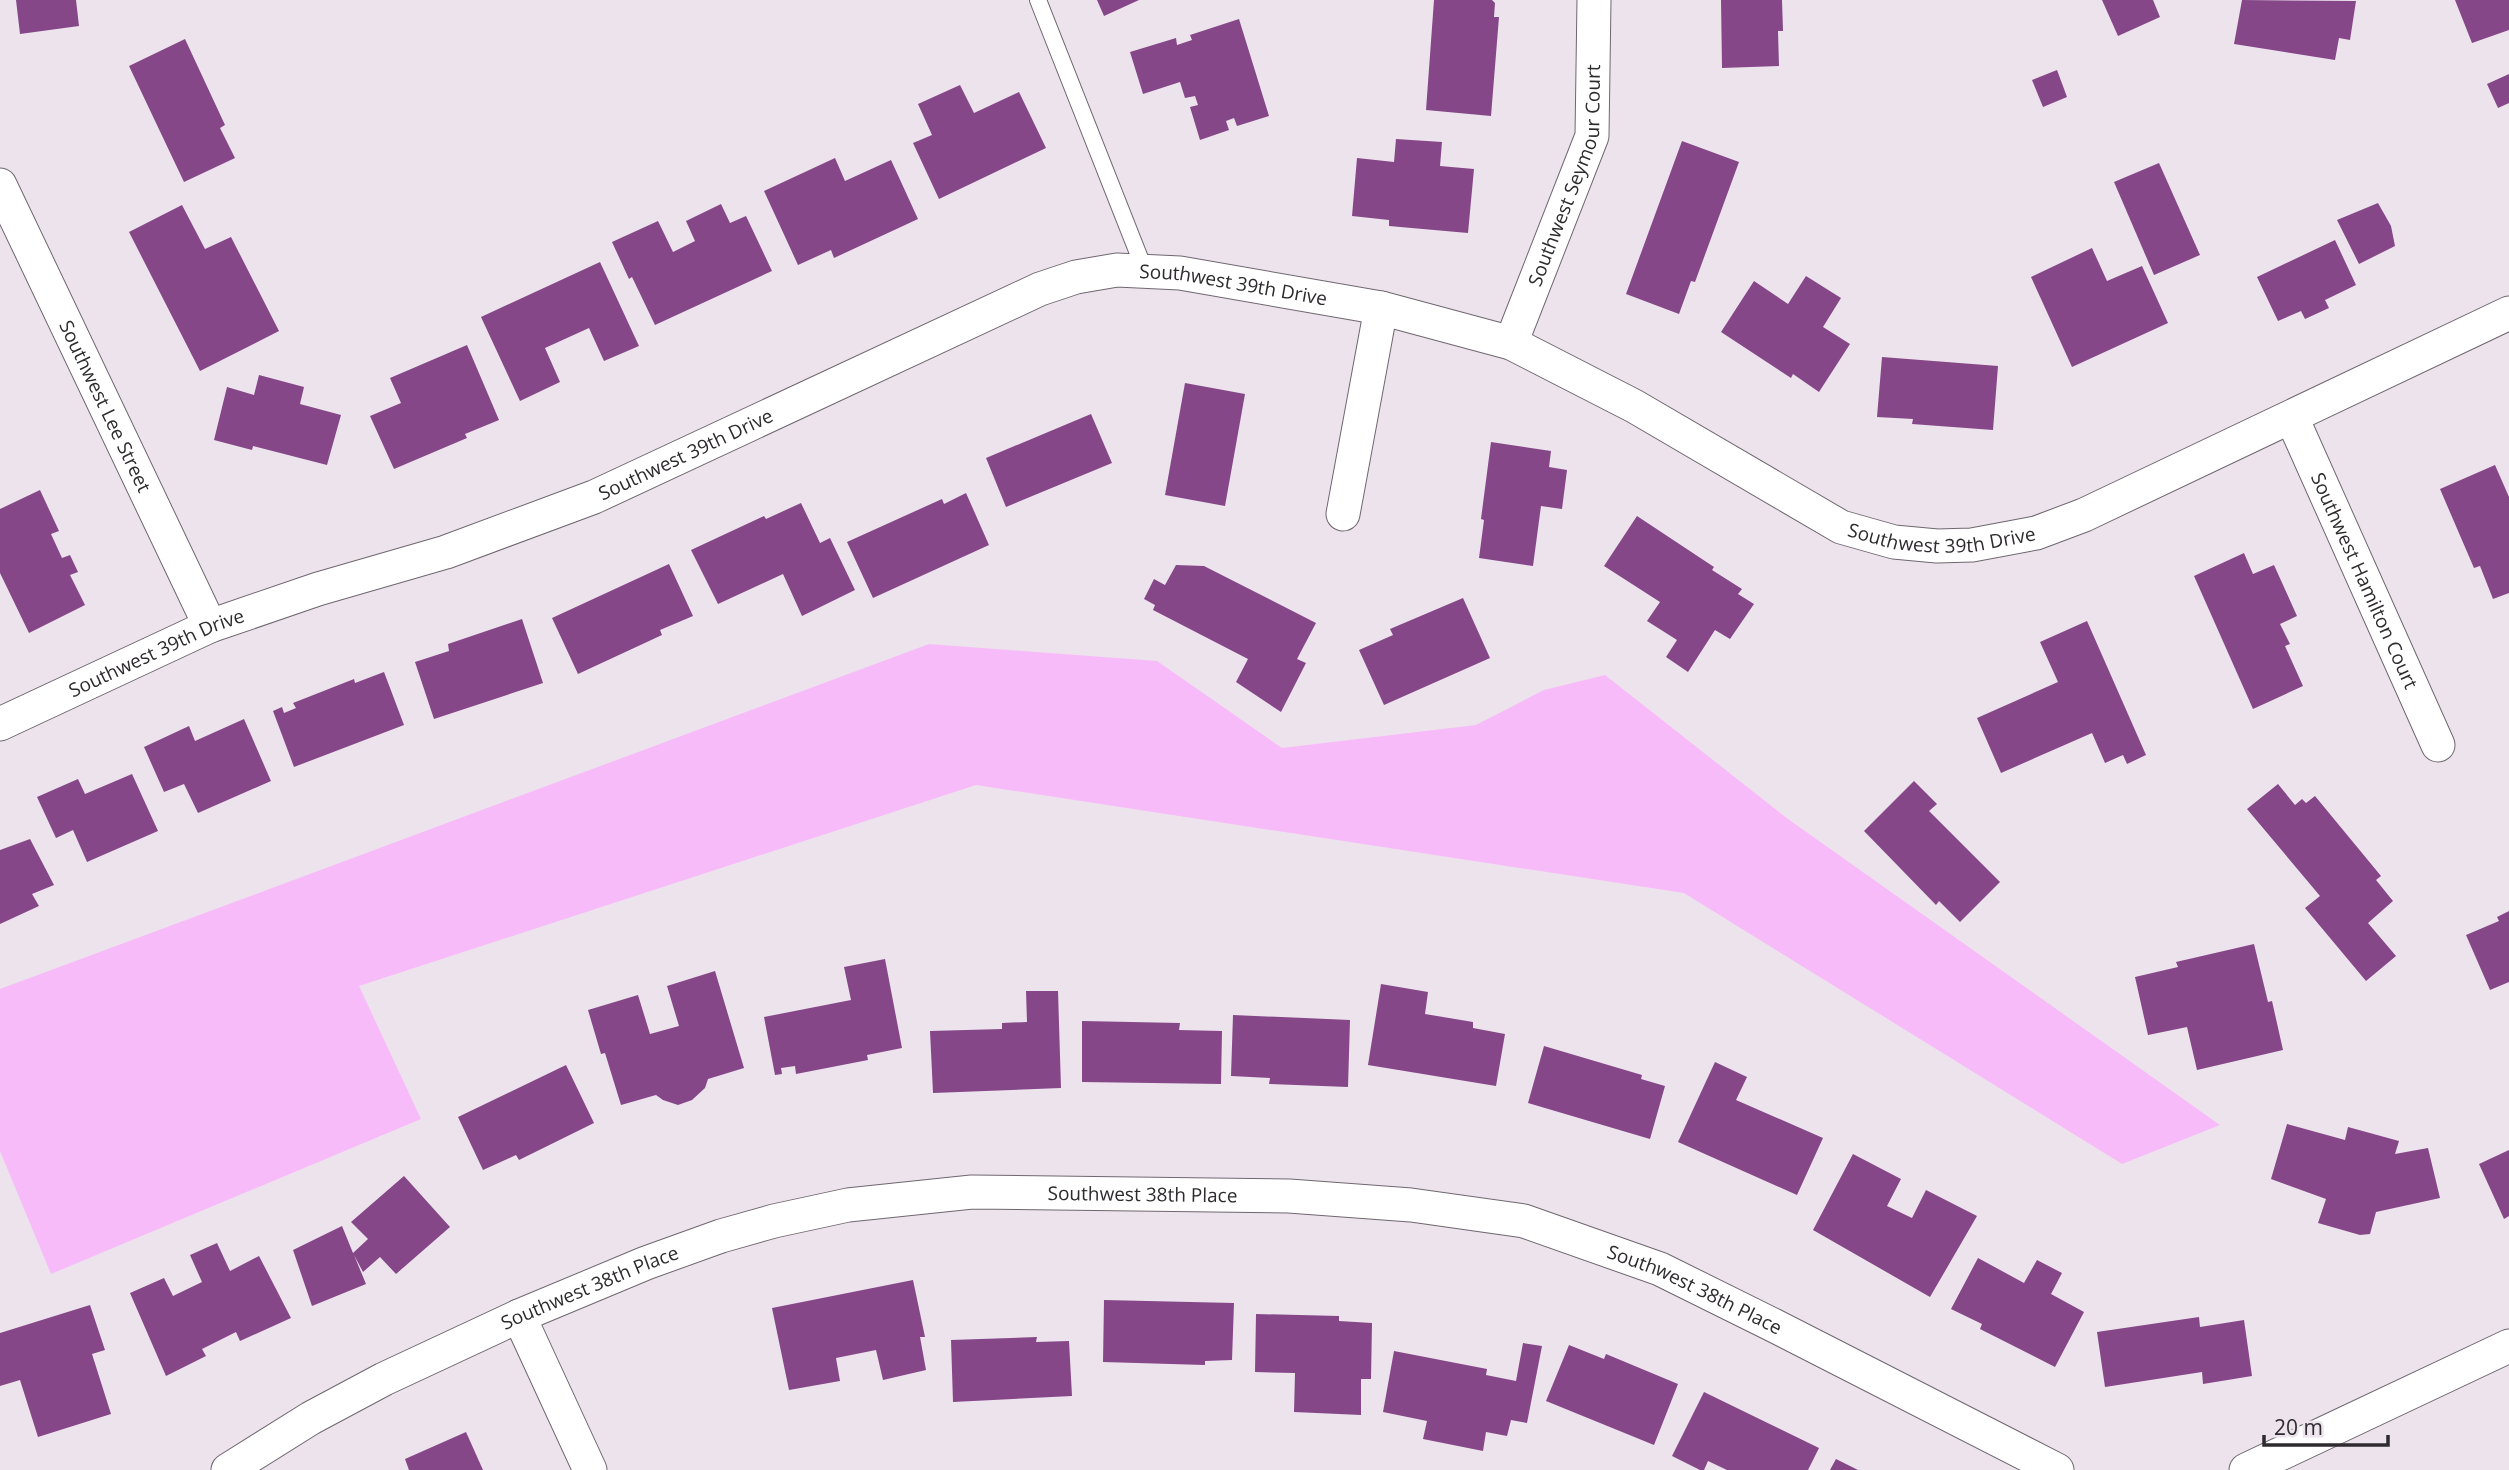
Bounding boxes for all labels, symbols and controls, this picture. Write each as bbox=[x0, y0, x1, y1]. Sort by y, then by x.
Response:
street label: Southwest Seymour Court bbox=[1522, 64, 1606, 290]
street label: Southwest 39th Drive bbox=[1139, 258, 1329, 311]
street label: Southwest Lee Street bbox=[53, 316, 157, 497]
street label: Southwest 39th Drive bbox=[594, 402, 777, 506]
street label: Southwest Hamilton Court bbox=[2305, 468, 2424, 693]
street label: Southwest 39th Drive bbox=[1845, 517, 2038, 559]
street label: Southwest 39th Drive bbox=[64, 602, 247, 703]
street label: Southwest 38th Place bbox=[1047, 1180, 1238, 1208]
street label: Southwest 38th Place bbox=[1604, 1238, 1787, 1340]
street label: Southwest 38th Place bbox=[497, 1239, 682, 1336]
scale bar bbox=[2264, 1404, 2388, 1448]
text: 20 m bbox=[2274, 1413, 2323, 1441]

